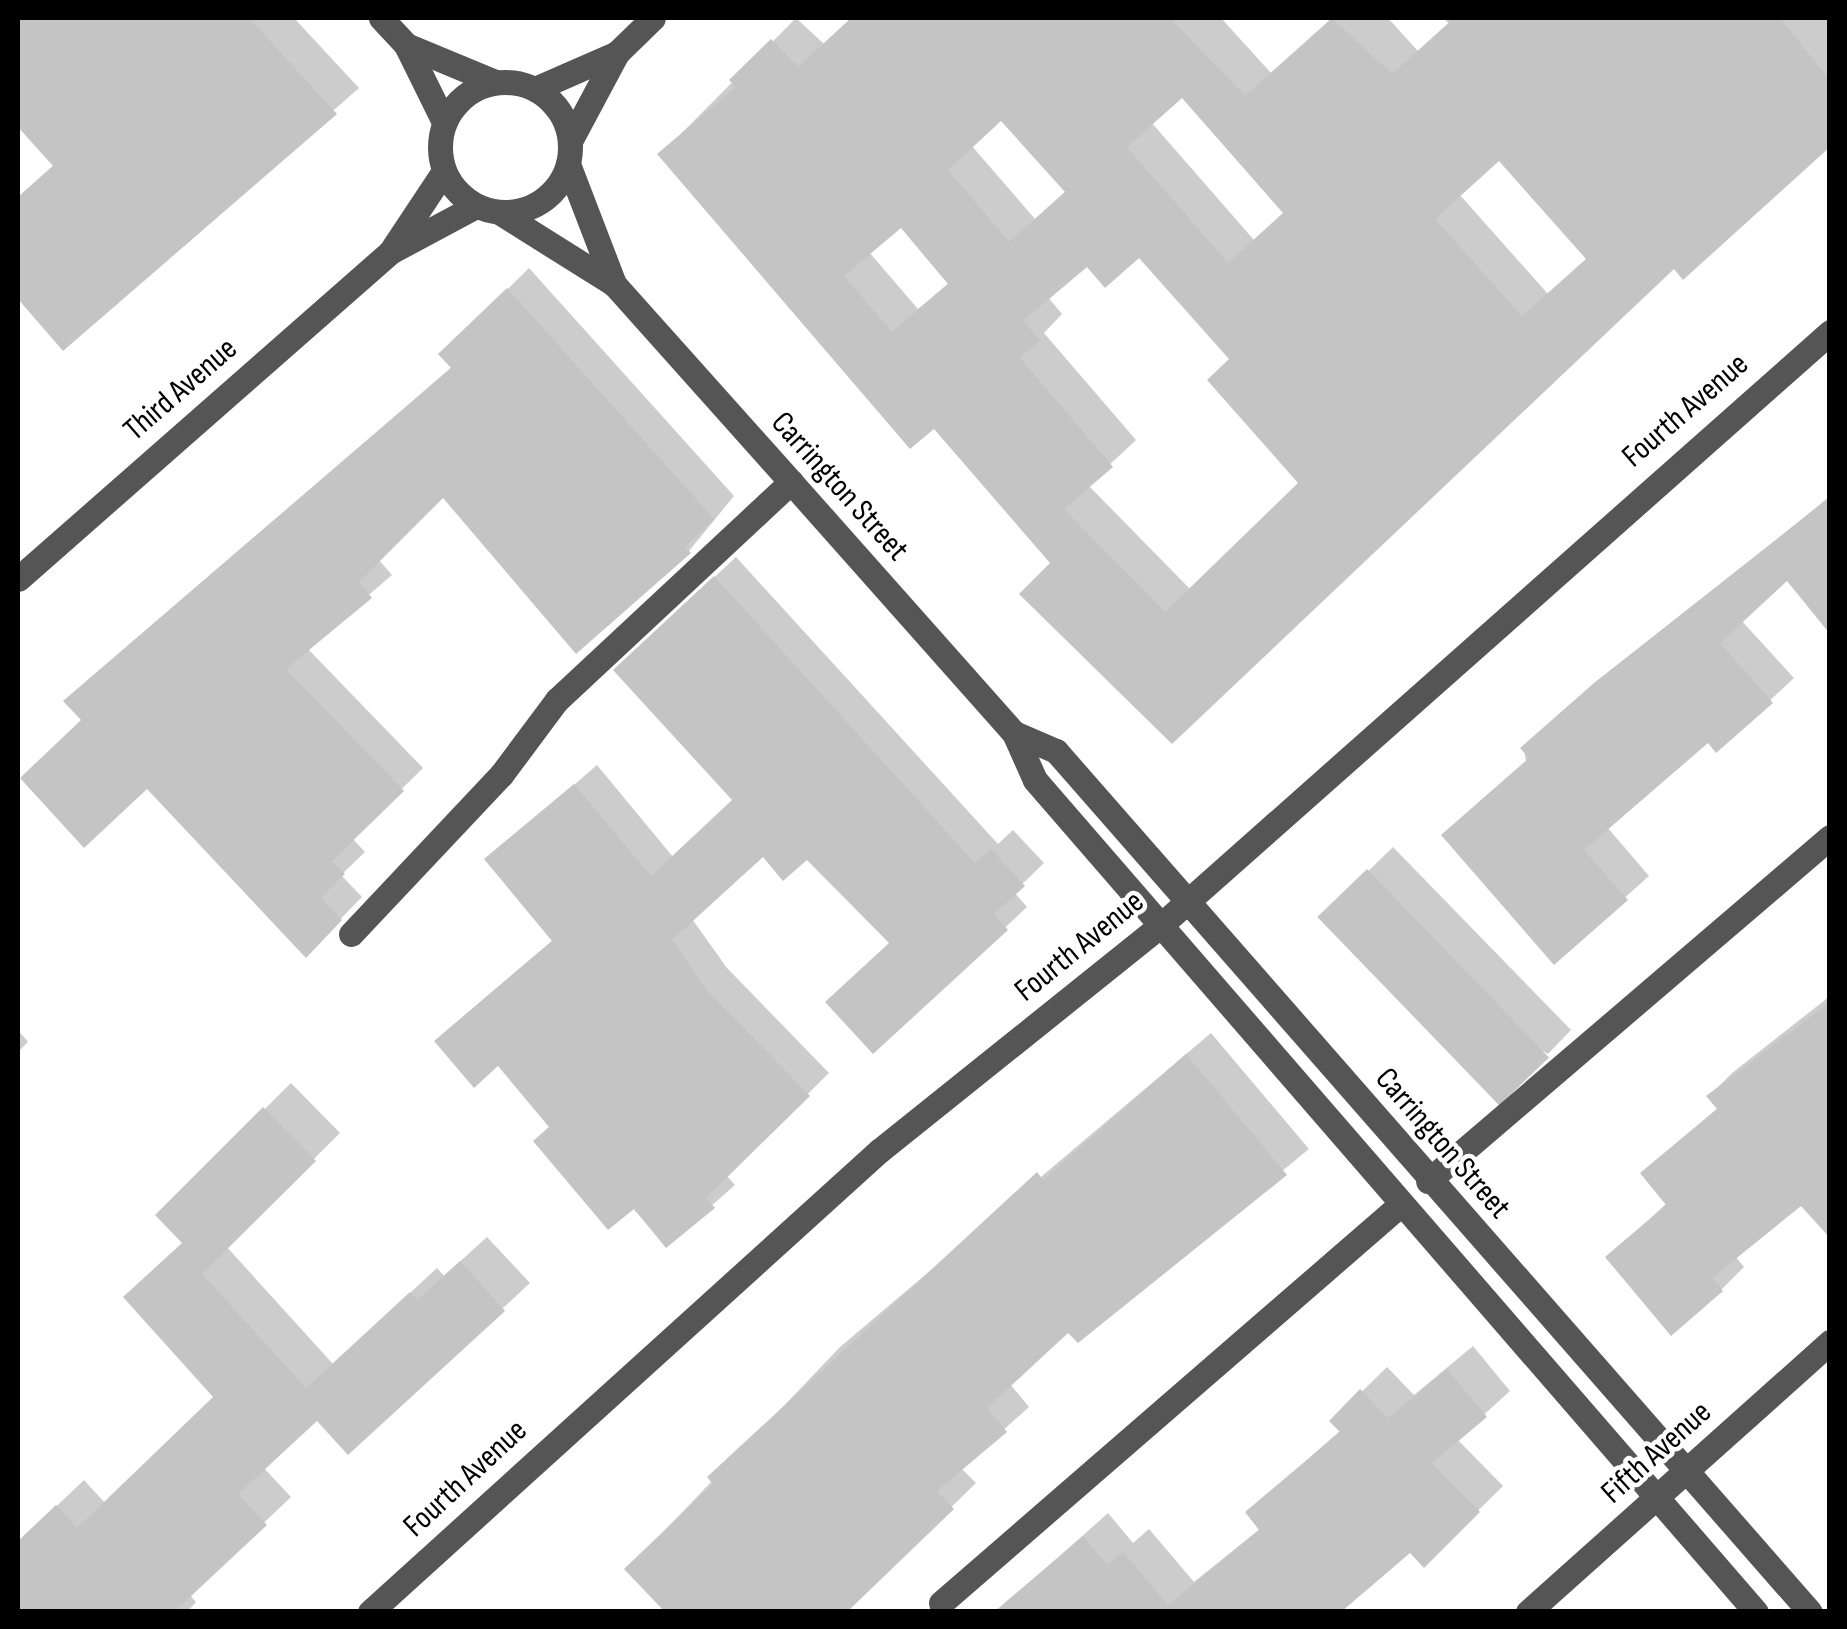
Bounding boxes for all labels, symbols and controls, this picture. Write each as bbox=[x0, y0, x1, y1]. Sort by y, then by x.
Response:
street label: Third Avenue bbox=[116, 330, 246, 450]
street label: Fourth Avenue bbox=[1615, 346, 1757, 476]
street label: Carrington Street bbox=[762, 405, 916, 569]
street label: Fourth Avenue bbox=[1008, 883, 1152, 1011]
street label: Carrington Street bbox=[1366, 1061, 1518, 1227]
street label: Fifth Avenue bbox=[1594, 1394, 1720, 1512]
street label: Fourth Avenue bbox=[396, 1412, 536, 1546]

